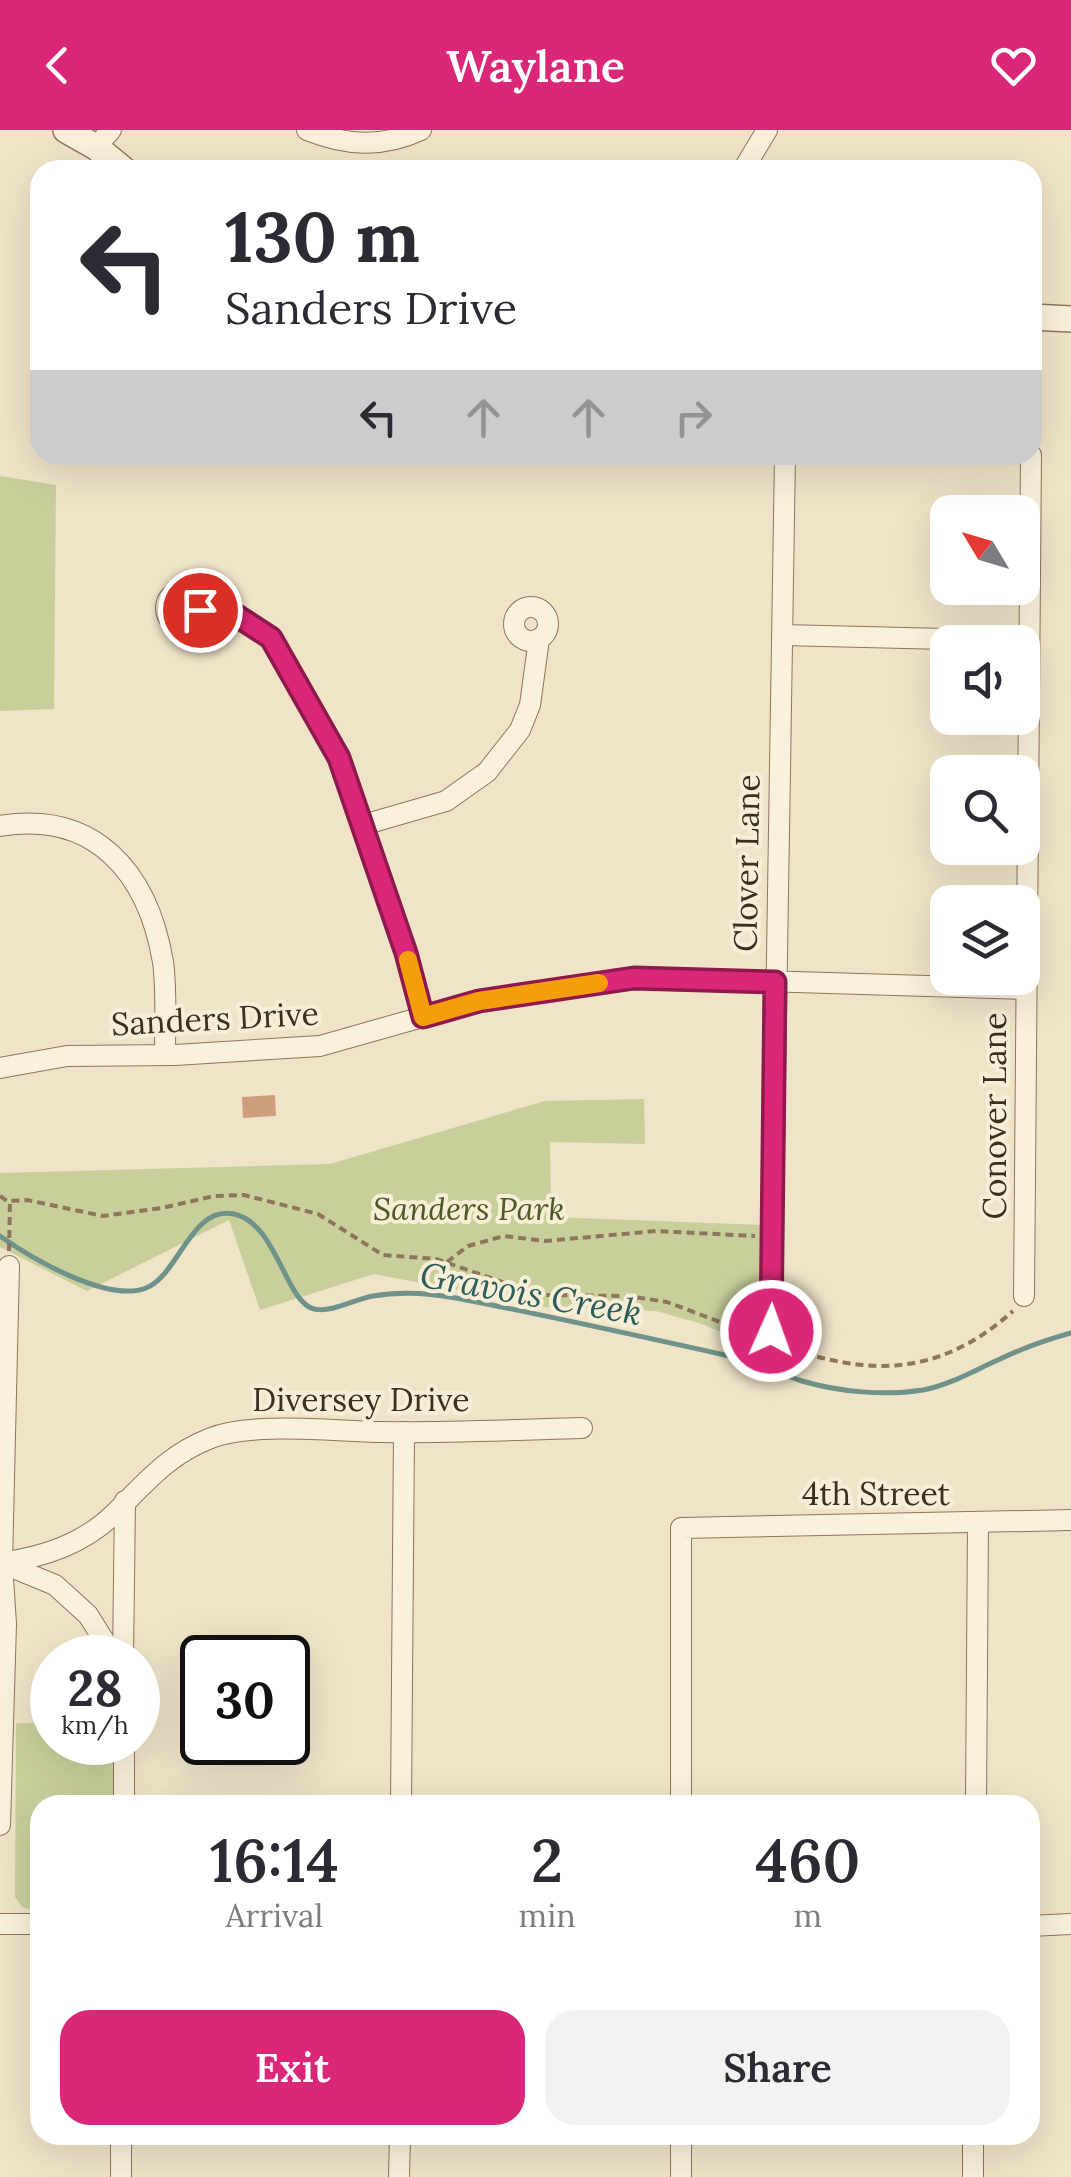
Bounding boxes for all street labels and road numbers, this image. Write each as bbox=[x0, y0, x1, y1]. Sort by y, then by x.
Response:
street label: Clover Lane bbox=[724, 774, 769, 952]
street label: Sanders Drive bbox=[110, 993, 320, 1044]
street label: Conover Lane bbox=[974, 1012, 1015, 1220]
street label: Diversey Drive bbox=[252, 1379, 470, 1420]
street label: 4th Street bbox=[802, 1473, 951, 1514]

